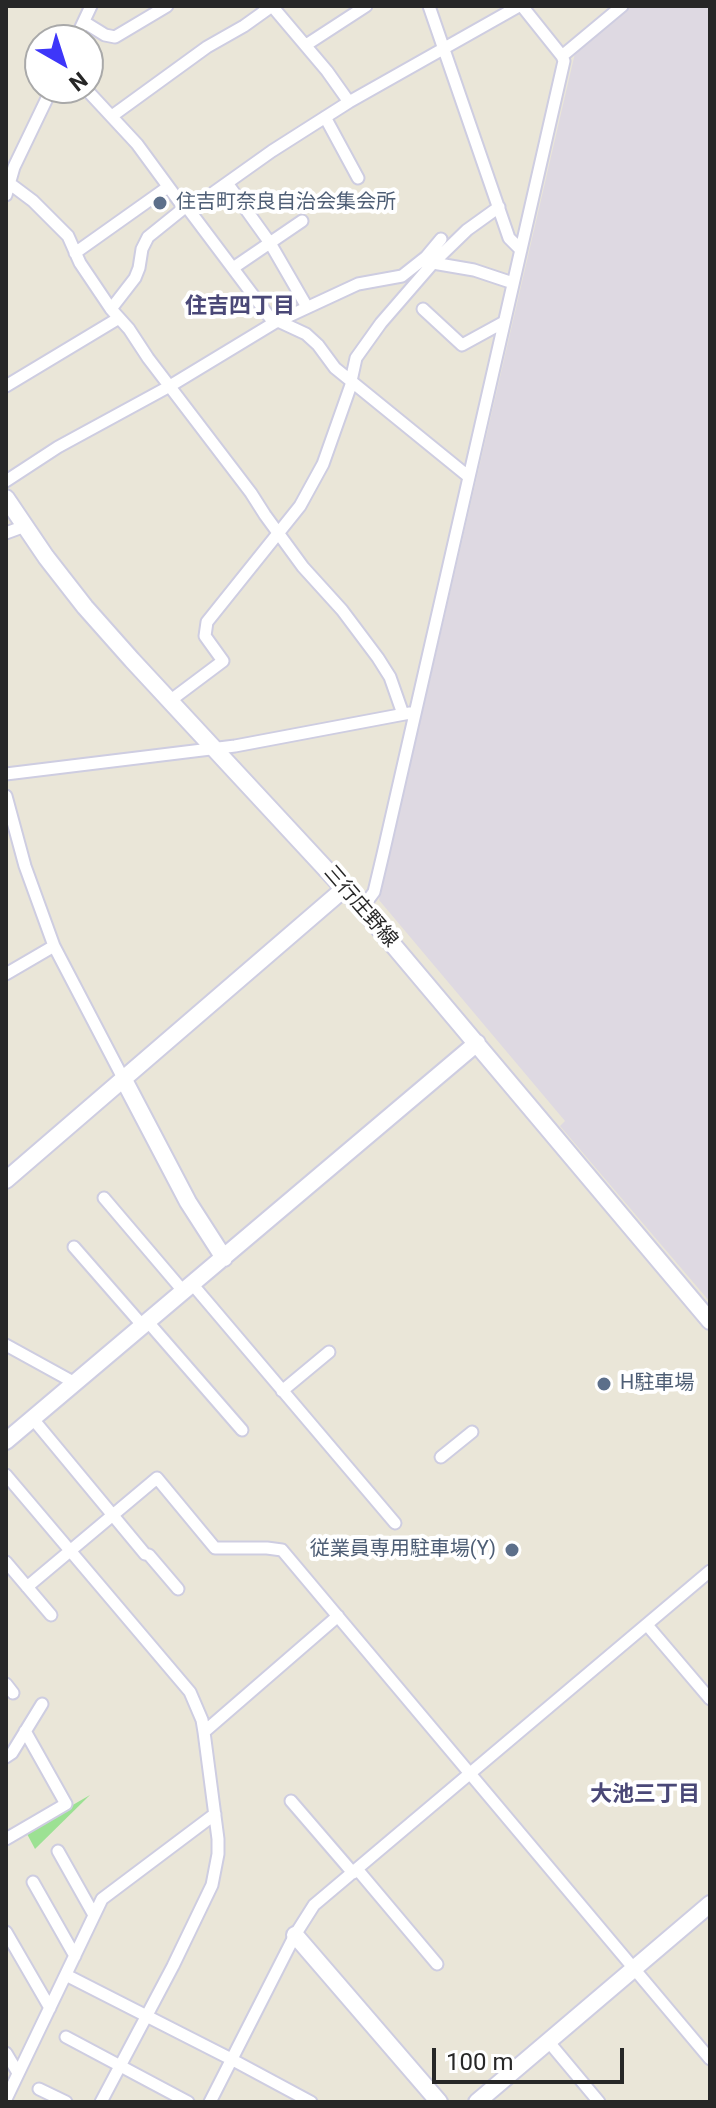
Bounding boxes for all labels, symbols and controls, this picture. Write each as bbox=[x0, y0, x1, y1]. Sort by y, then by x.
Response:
north arrow bbox=[24, 24, 104, 104]
text: N bbox=[64, 67, 92, 96]
place label: 住吉町奈良自治会集会所 bbox=[176, 191, 396, 215]
marker: 住吉町奈良自治会集会所 bbox=[151, 194, 169, 212]
district label: 住吉四丁目 bbox=[185, 294, 295, 320]
street label: 三行庄野線 bbox=[318, 861, 402, 953]
place label: H駐車場 bbox=[620, 1372, 694, 1396]
marker: H駐車場 bbox=[595, 1375, 613, 1393]
place label: 従業員専用駐車場(Y) bbox=[310, 1538, 496, 1562]
marker: 従業員専用駐車場(Y) bbox=[503, 1541, 521, 1559]
district label: 大池三丁目 bbox=[590, 1782, 700, 1808]
scale bar bbox=[436, 2032, 628, 2082]
text: 100 m bbox=[446, 2048, 513, 2076]

